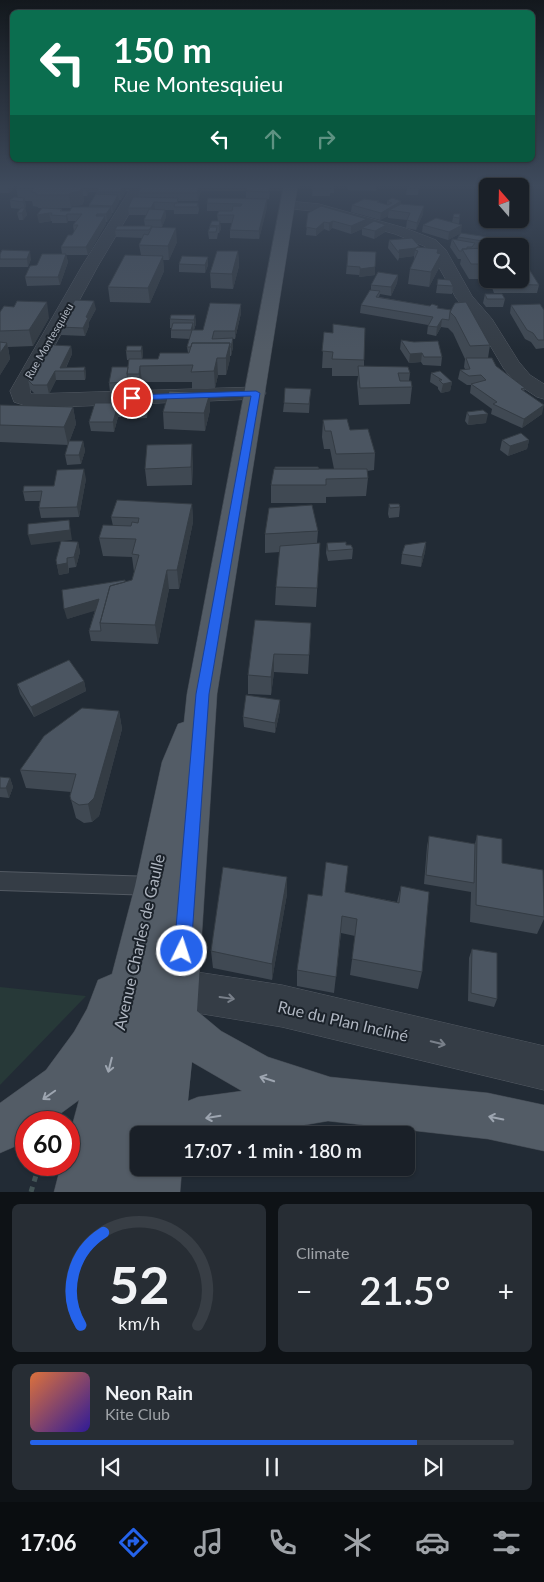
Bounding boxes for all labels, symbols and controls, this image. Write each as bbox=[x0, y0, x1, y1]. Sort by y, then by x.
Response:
text: 150 m bbox=[113, 28, 212, 70]
icon: left bbox=[30, 30, 95, 95]
text: Rue Montesquieu bbox=[113, 70, 283, 97]
icon: left bbox=[206, 125, 234, 153]
icon: ahead bbox=[259, 125, 287, 153]
icon: right bbox=[312, 125, 340, 153]
north arrow bbox=[479, 178, 529, 228]
map controls bbox=[479, 178, 529, 288]
button: search bbox=[479, 238, 529, 288]
street label: Rue Montesquieu bbox=[22, 301, 75, 381]
pin bbox=[111, 377, 153, 419]
icon: arrive bbox=[118, 384, 146, 412]
street label: Avenue Charles de Gaulle bbox=[109, 852, 168, 1032]
position arrow bbox=[155, 924, 207, 976]
one-way arrow bbox=[219, 994, 235, 1004]
street label: Rue du Plan Incliné bbox=[276, 996, 410, 1045]
one-way arrow bbox=[429, 1039, 445, 1048]
one-way arrow bbox=[104, 1056, 114, 1072]
one-way arrow bbox=[260, 1074, 276, 1084]
one-way arrow bbox=[43, 1090, 56, 1101]
speed limit sign: 60 bbox=[15, 1111, 80, 1176]
one-way arrow bbox=[205, 1113, 221, 1123]
one-way arrow bbox=[489, 1113, 505, 1122]
text: 17:07 · 1 min · 180 m bbox=[183, 1139, 362, 1162]
text: Climate bbox=[296, 1243, 349, 1262]
text: 52 bbox=[109, 1253, 169, 1315]
text: 21.5° bbox=[360, 1267, 450, 1313]
text: − bbox=[296, 1274, 312, 1308]
text: + bbox=[498, 1274, 514, 1308]
text: km/h bbox=[118, 1312, 160, 1334]
text: Neon Rain bbox=[105, 1381, 193, 1404]
text: Kite Club bbox=[105, 1404, 170, 1423]
icon: previous bbox=[97, 1453, 125, 1481]
icon: pause bbox=[258, 1453, 286, 1481]
icon: next bbox=[419, 1453, 447, 1481]
icon: directions bbox=[116, 1525, 151, 1560]
icon: music bbox=[191, 1525, 226, 1560]
icon: phone bbox=[265, 1525, 300, 1560]
icon: climate bbox=[340, 1525, 375, 1560]
icon: car bbox=[415, 1525, 450, 1560]
icon: filters bbox=[489, 1525, 524, 1560]
text: 17:06 bbox=[20, 1529, 77, 1556]

